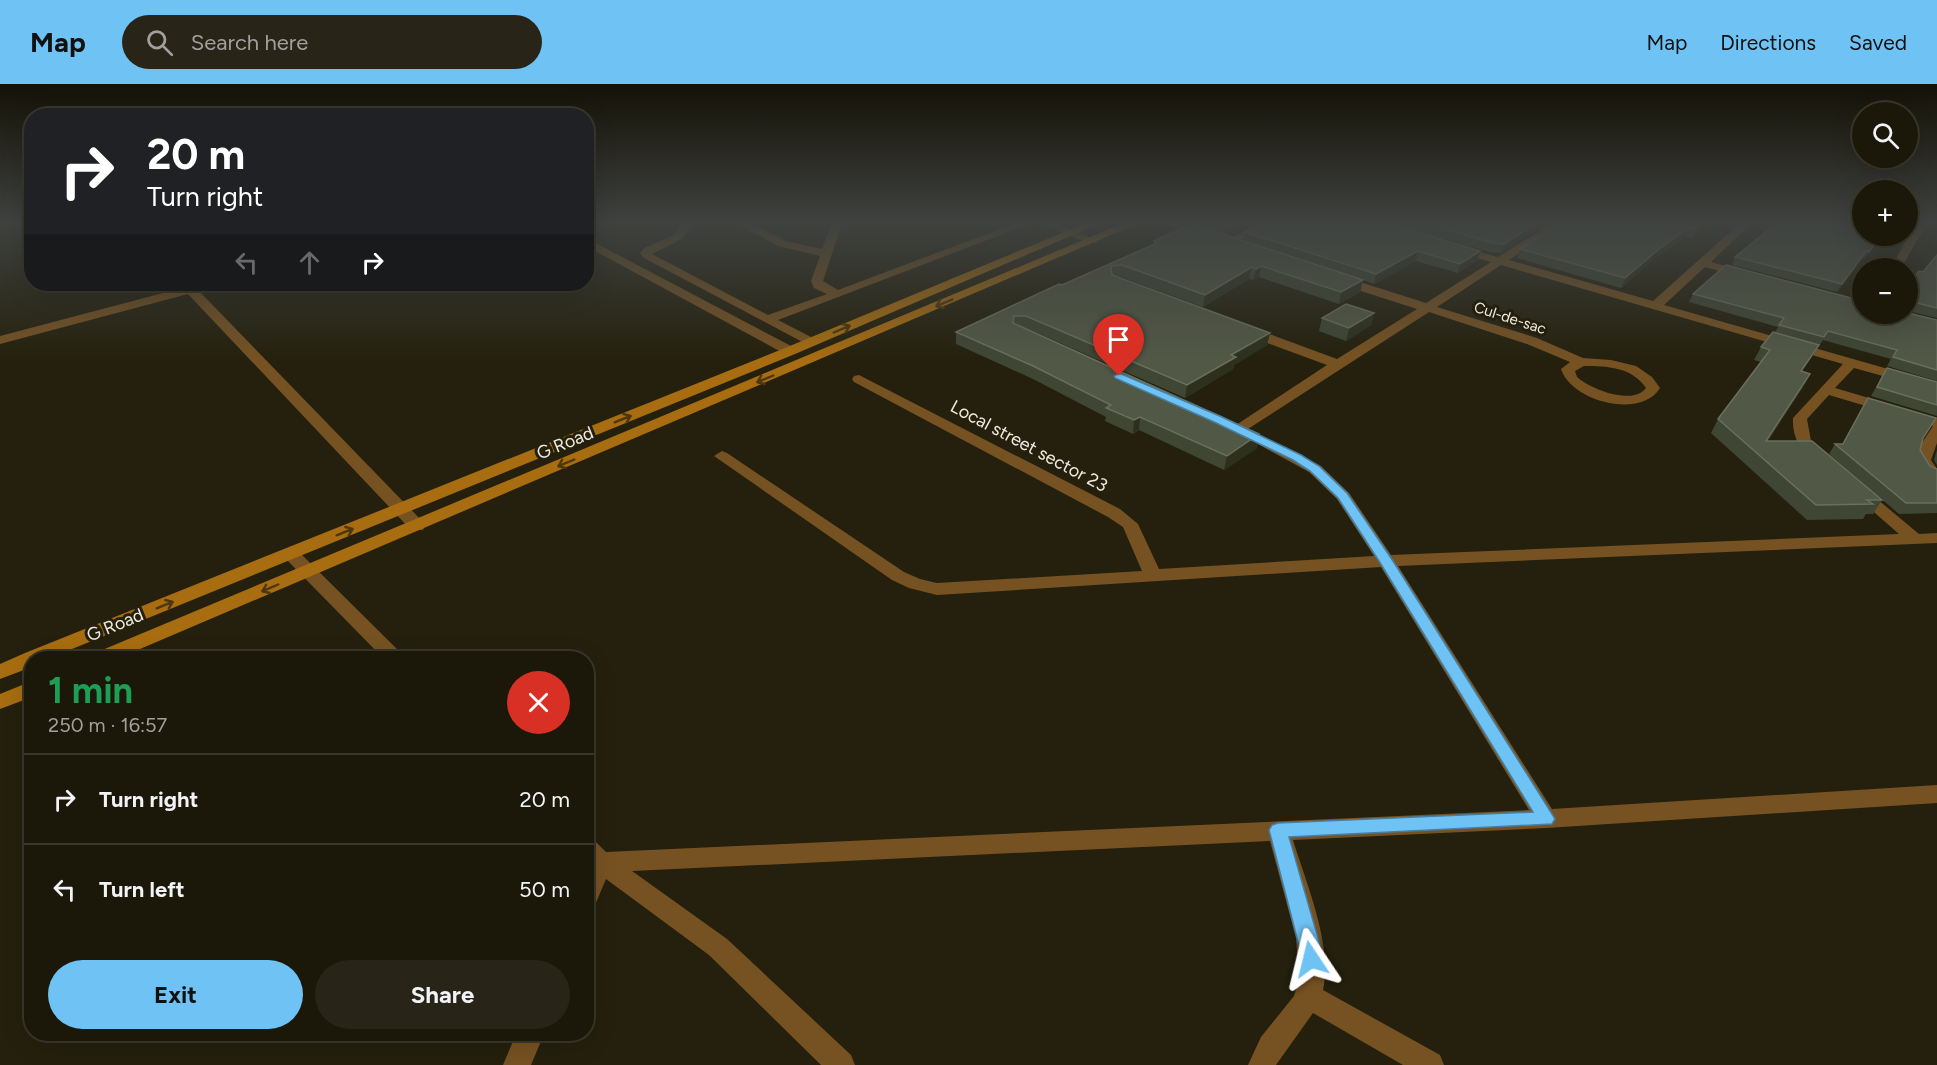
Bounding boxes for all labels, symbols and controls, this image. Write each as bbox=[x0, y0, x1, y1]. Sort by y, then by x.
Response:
search box bbox=[122, 15, 542, 69]
text: Map bbox=[30, 25, 86, 59]
icon: search bbox=[143, 26, 176, 59]
text: Search here bbox=[191, 29, 308, 56]
text: Map bbox=[1646, 30, 1687, 55]
text: Directions bbox=[1720, 30, 1816, 55]
text: Saved bbox=[1849, 30, 1907, 55]
map controls bbox=[1852, 102, 1918, 324]
button: search bbox=[1852, 102, 1918, 168]
text: 20 m bbox=[147, 129, 245, 180]
icon: right bbox=[48, 132, 126, 210]
text: Turn right bbox=[147, 180, 263, 213]
button: + bbox=[1852, 180, 1918, 246]
icon: left bbox=[230, 246, 263, 279]
icon: ahead bbox=[293, 246, 326, 279]
icon: right bbox=[356, 246, 389, 279]
button: − bbox=[1852, 258, 1918, 324]
one-way arrow bbox=[936, 298, 954, 309]
street label: Cul-de-sac bbox=[1472, 298, 1548, 338]
pin bbox=[1093, 314, 1144, 376]
one-way arrow bbox=[833, 323, 851, 334]
icon: arrive bbox=[1102, 323, 1135, 356]
one-way arrow bbox=[756, 374, 774, 385]
street label: Local street sector 23 bbox=[947, 395, 1111, 497]
one-way arrow bbox=[613, 413, 632, 424]
street label: G Road bbox=[533, 422, 597, 464]
one-way arrow bbox=[557, 458, 575, 469]
one-way arrow bbox=[336, 526, 354, 537]
one-way arrow bbox=[261, 583, 279, 594]
one-way arrow bbox=[155, 599, 173, 610]
street label: G Road bbox=[83, 604, 147, 646]
text: 1 min bbox=[48, 669, 133, 712]
button: close bbox=[507, 671, 570, 734]
text: 250 m · 16:57 bbox=[48, 713, 167, 737]
icon: right bbox=[48, 783, 81, 816]
text: Turn right bbox=[99, 786, 198, 813]
text: 20 m bbox=[519, 786, 570, 813]
icon: left bbox=[48, 873, 81, 906]
text: Turn left bbox=[99, 876, 185, 903]
text: 50 m bbox=[519, 876, 570, 903]
position arrow bbox=[1279, 927, 1343, 991]
button: Exit bbox=[48, 960, 303, 1029]
button: Share bbox=[315, 960, 570, 1029]

